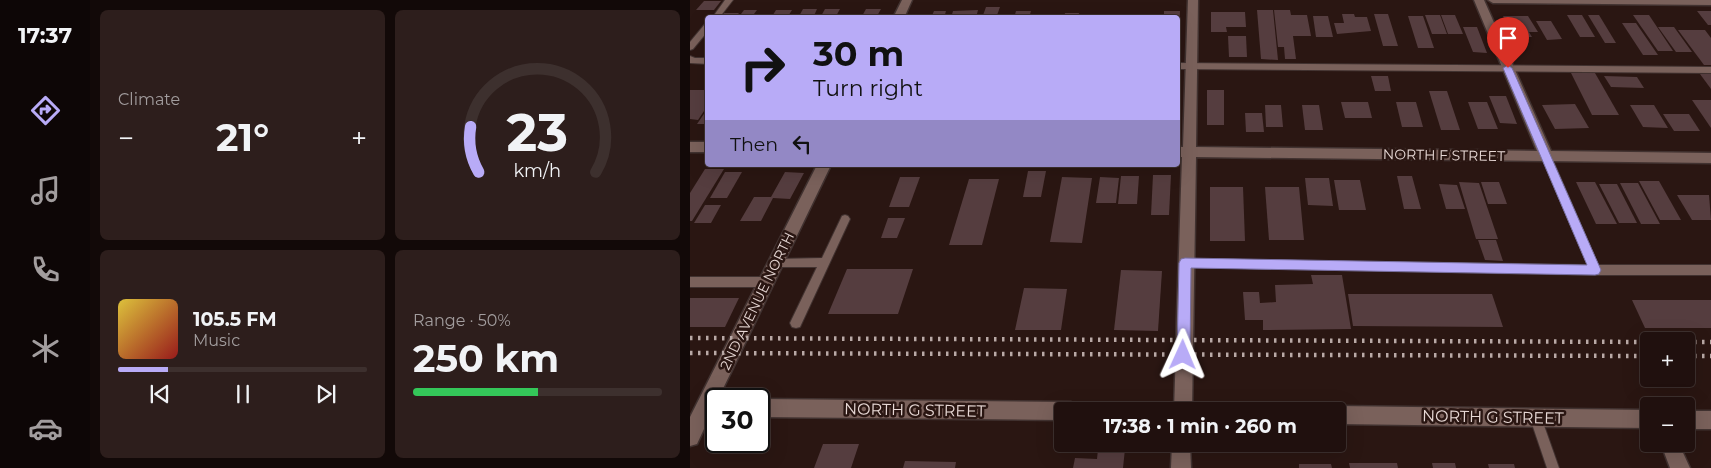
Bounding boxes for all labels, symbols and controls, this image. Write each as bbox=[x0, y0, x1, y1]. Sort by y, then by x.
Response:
pin bbox=[1487, 17, 1529, 68]
text: 17:37 bbox=[18, 22, 72, 49]
icon: arrive bbox=[1494, 24, 1522, 52]
text: 30 m bbox=[813, 32, 904, 75]
icon: right bbox=[730, 35, 795, 100]
text: Turn right bbox=[813, 75, 923, 102]
text: Climate bbox=[118, 90, 180, 109]
icon: directions bbox=[28, 93, 63, 128]
text: 23 bbox=[507, 101, 568, 164]
text: 21° bbox=[216, 114, 269, 161]
text: − bbox=[118, 121, 134, 155]
text: + bbox=[351, 121, 367, 155]
icon: left bbox=[788, 130, 816, 158]
text: Then bbox=[730, 133, 778, 156]
street label: NORTH F STREET bbox=[1383, 145, 1505, 165]
text: km/h bbox=[514, 160, 561, 181]
icon: music bbox=[28, 173, 63, 208]
street label: 2ND AVENUE NORTH bbox=[716, 229, 798, 373]
icon: phone bbox=[28, 252, 63, 287]
text: 105.5 FM bbox=[193, 308, 277, 331]
text: Range · 50% bbox=[413, 311, 511, 330]
position arrow bbox=[1156, 328, 1208, 380]
icon: climate bbox=[28, 331, 63, 366]
text: Music bbox=[193, 331, 240, 350]
map controls bbox=[1640, 332, 1695, 452]
button: + bbox=[1640, 332, 1695, 387]
text: 250 km bbox=[413, 335, 559, 382]
icon: previous bbox=[146, 380, 174, 408]
icon: pause bbox=[229, 380, 257, 408]
icon: next bbox=[312, 380, 340, 408]
speed limit sign: 30 bbox=[705, 388, 770, 453]
button: − bbox=[1640, 397, 1695, 452]
street label: NORTH G STREET bbox=[844, 399, 987, 421]
street label: NORTH G STREET bbox=[1422, 406, 1565, 428]
icon: car bbox=[28, 411, 63, 446]
text: 17:38 · 1 min · 260 m bbox=[1103, 415, 1297, 438]

